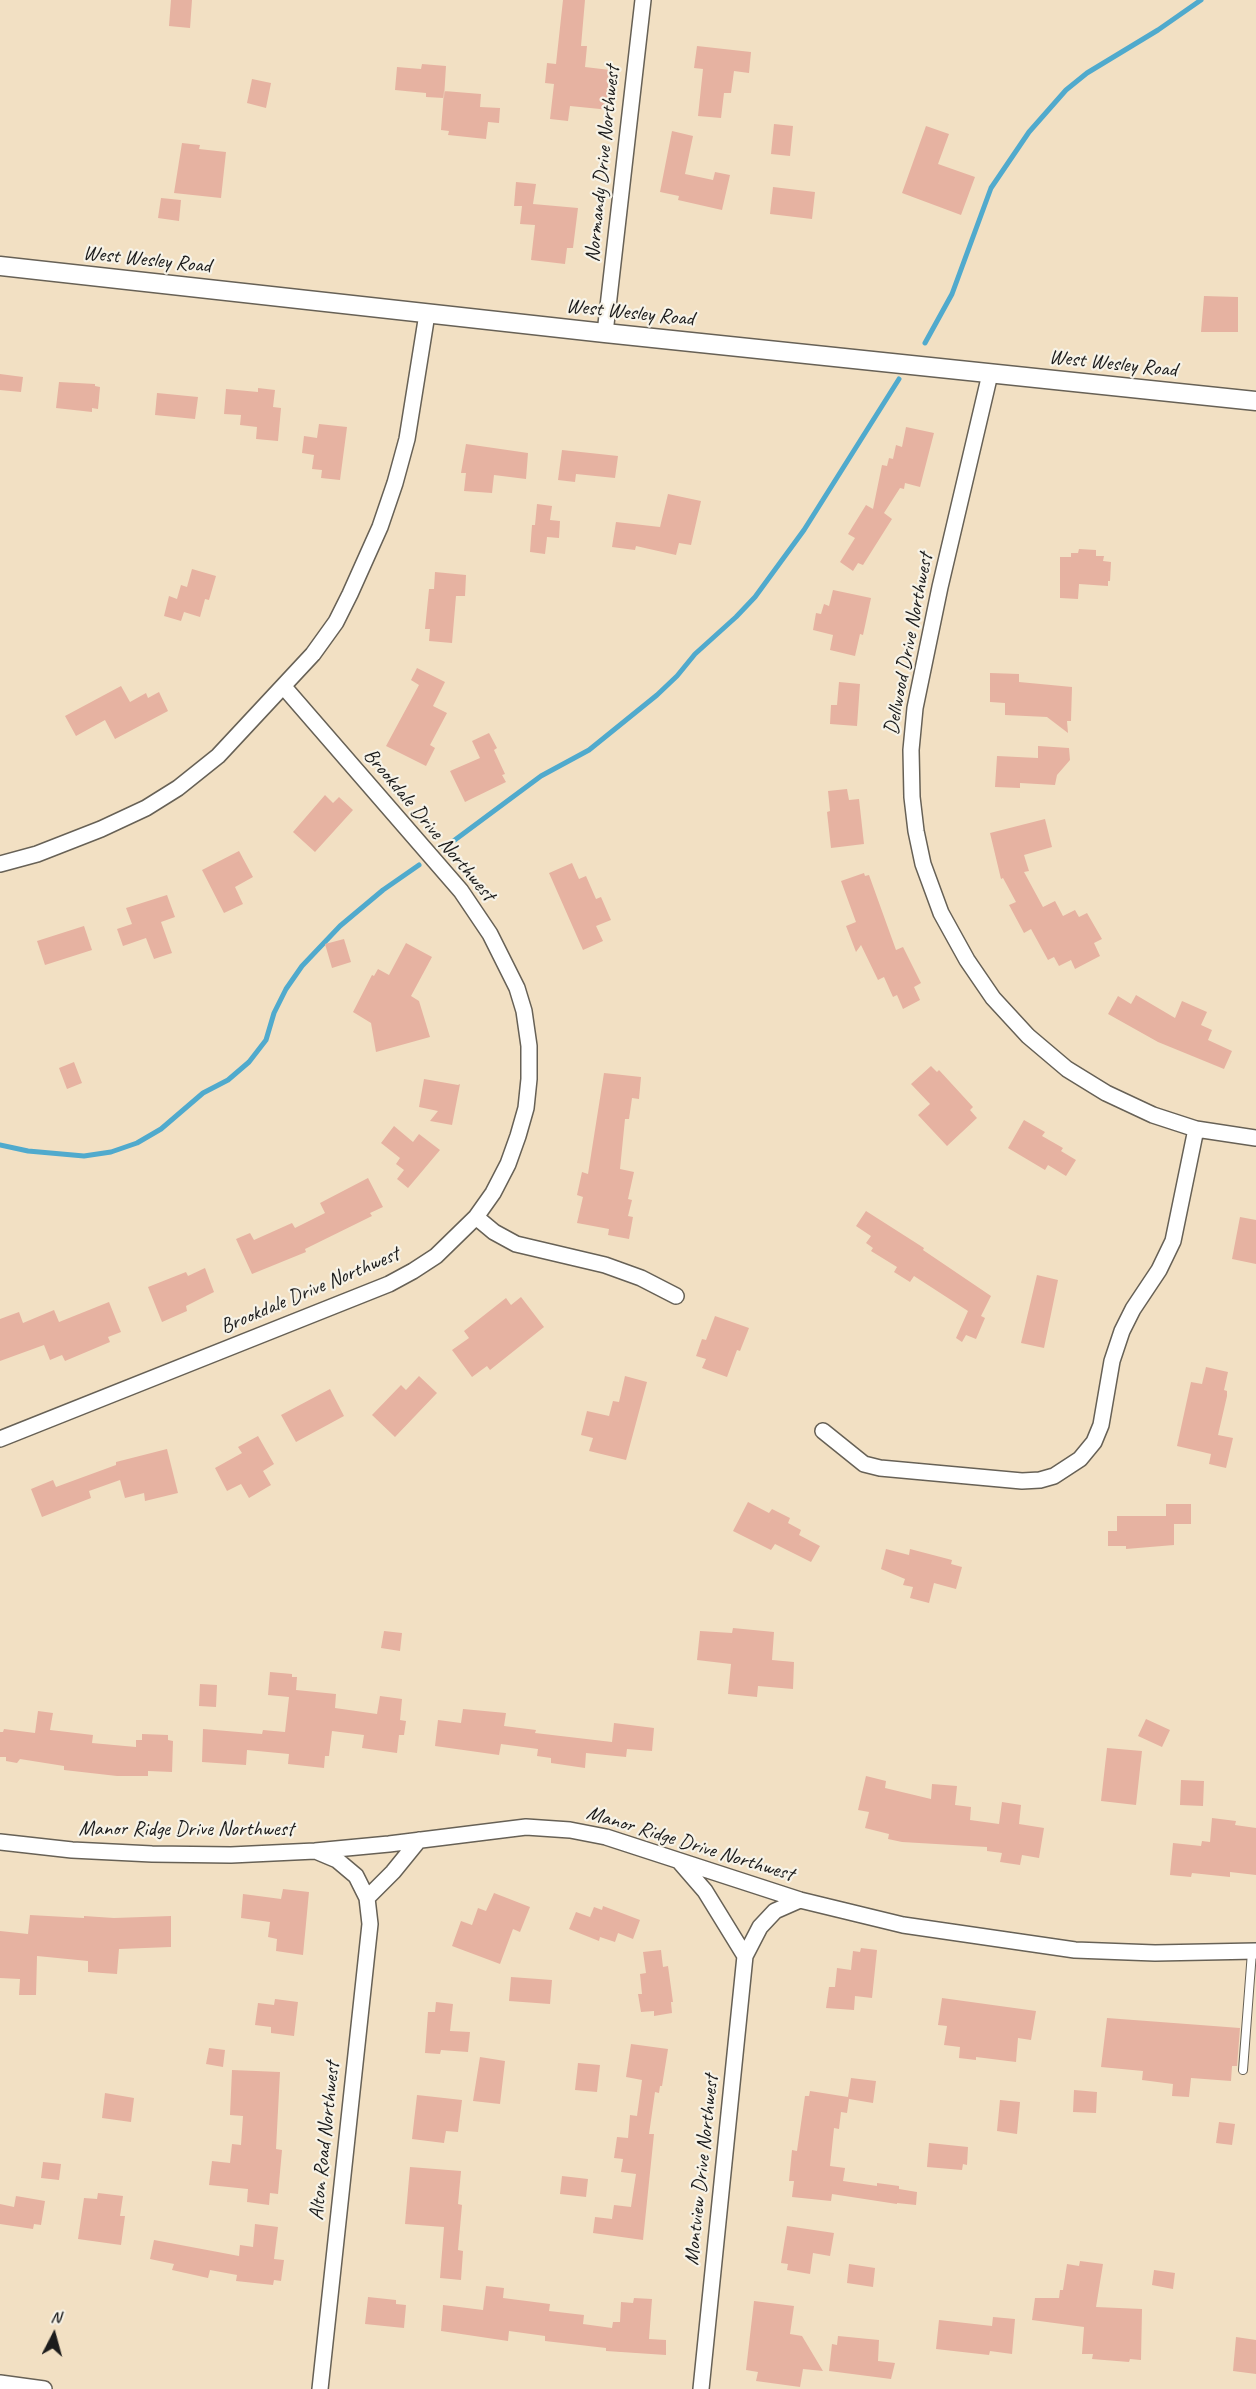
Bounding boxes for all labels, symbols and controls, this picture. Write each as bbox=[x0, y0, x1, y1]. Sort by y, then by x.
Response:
street label: Normandy Drive Northwest bbox=[580, 65, 626, 263]
street label: West Wesley Road bbox=[82, 241, 212, 279]
street label: West Wesley Road bbox=[565, 294, 695, 332]
street label: West Wesley Road bbox=[1048, 345, 1178, 383]
street label: Dellwood Drive Northwest bbox=[879, 551, 939, 737]
street label: Brookdale Drive Northwest bbox=[358, 743, 500, 907]
street label: Brookdale Drive Northwest bbox=[217, 1242, 403, 1340]
street label: Manor Ridge Drive Northwest bbox=[583, 1800, 797, 1888]
street label: Manor Ridge Drive Northwest bbox=[78, 1816, 294, 1842]
street label: Alton Road Northwest bbox=[304, 2061, 346, 2221]
street label: Montview Drive Northwest bbox=[679, 2074, 725, 2266]
north arrow bbox=[24, 2305, 84, 2365]
text: N bbox=[50, 2307, 62, 2328]

